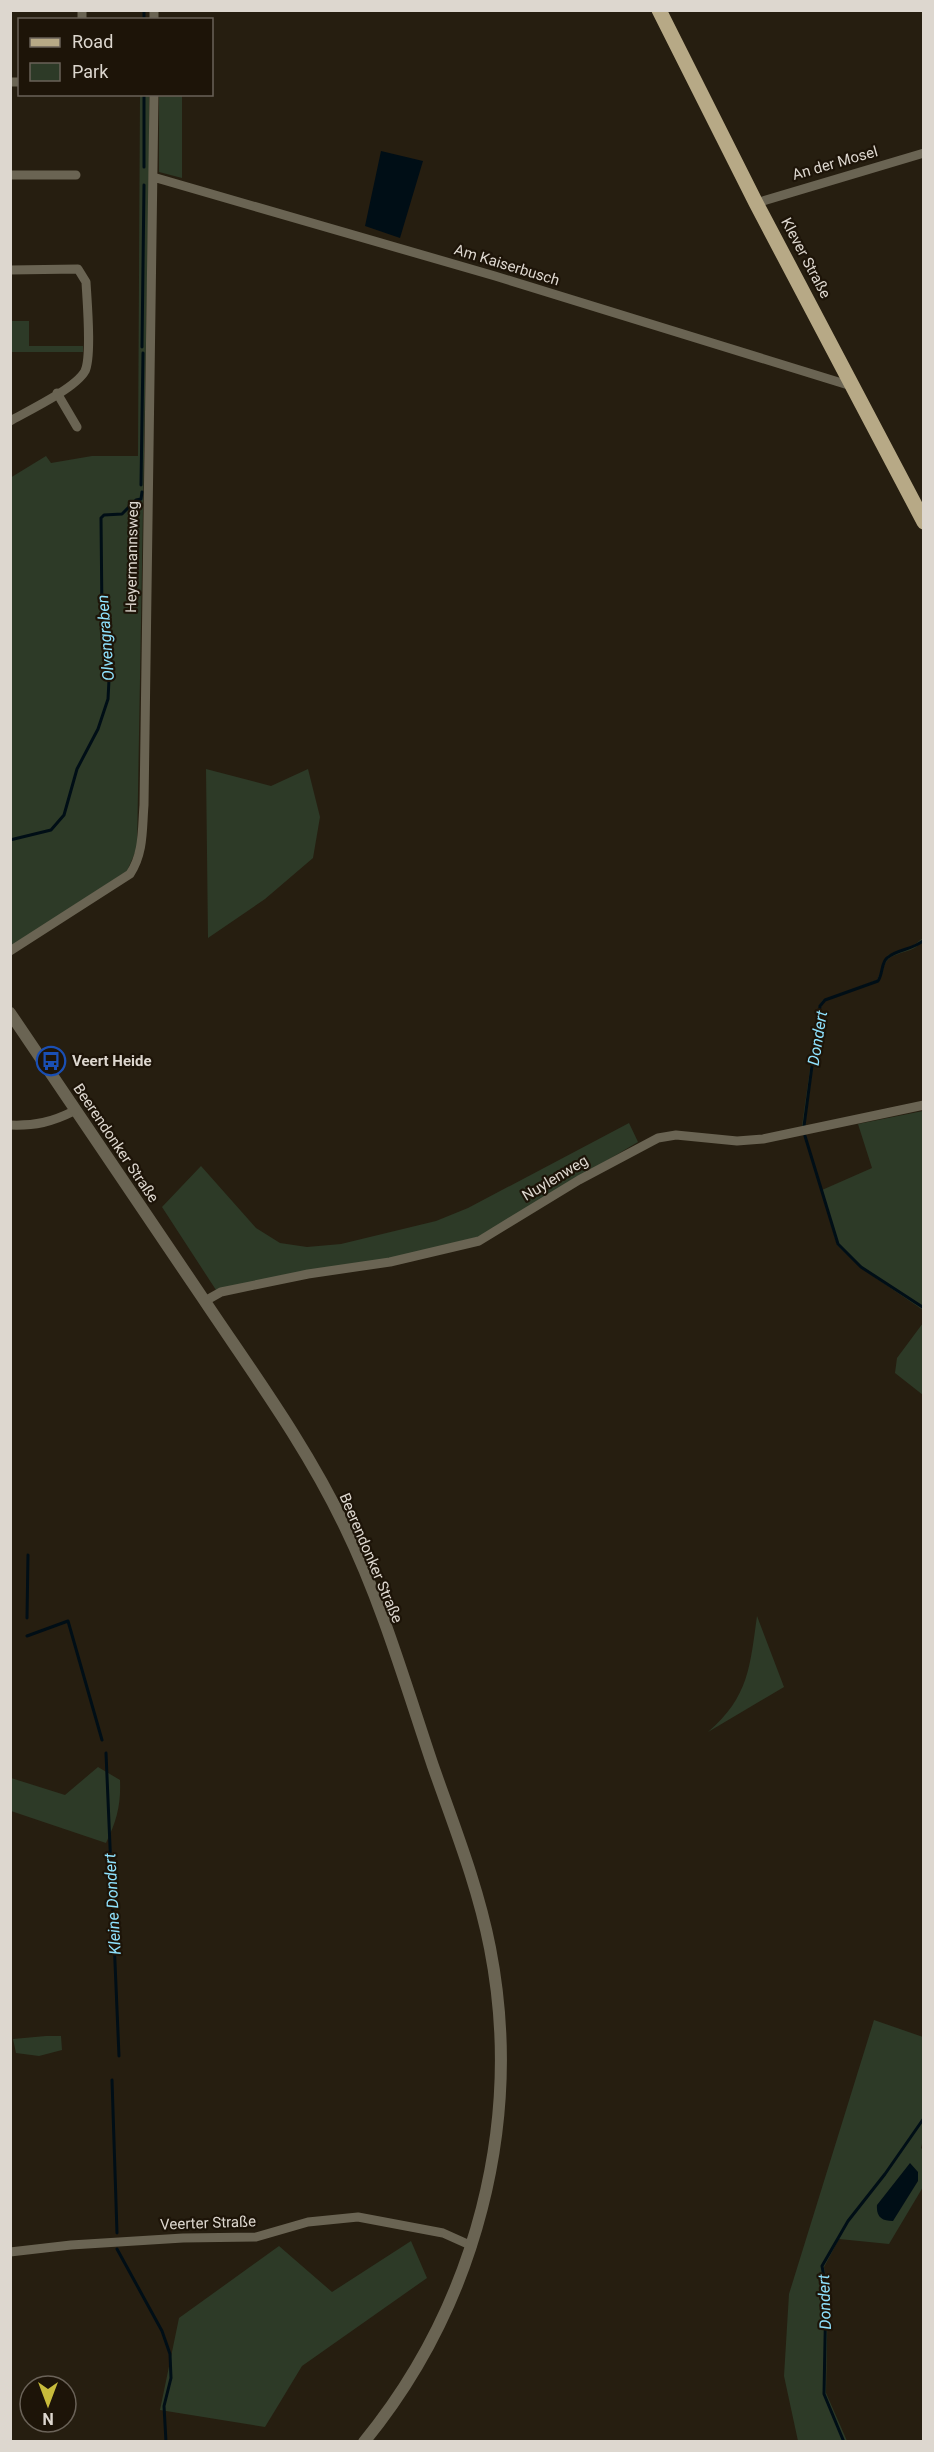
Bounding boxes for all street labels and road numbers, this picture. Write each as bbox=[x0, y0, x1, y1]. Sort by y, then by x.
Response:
street label: An der Mosel bbox=[790, 142, 880, 184]
street label: Klever Straße bbox=[777, 215, 835, 301]
street label: Am Kaiserbusch bbox=[452, 240, 562, 290]
street label: Heyermannsweg bbox=[122, 501, 142, 613]
street label: Beerendonker Straße bbox=[70, 1080, 163, 1206]
street label: Nuylenweg bbox=[519, 1151, 591, 1205]
street label: Beerendonker Straße bbox=[335, 1490, 407, 1626]
street label: Veerter Straße bbox=[160, 2212, 256, 2234]

